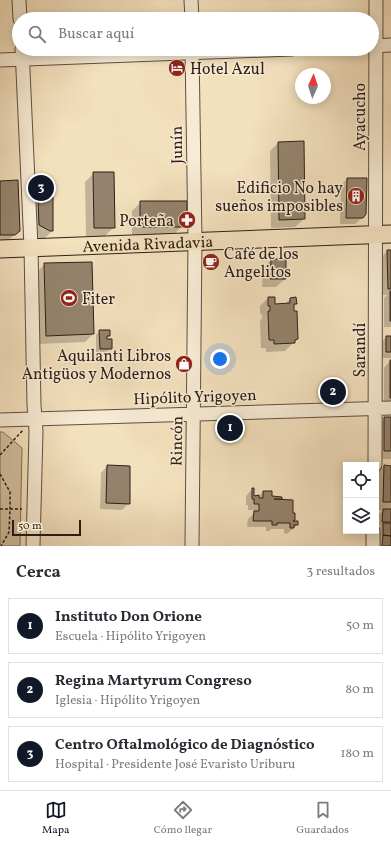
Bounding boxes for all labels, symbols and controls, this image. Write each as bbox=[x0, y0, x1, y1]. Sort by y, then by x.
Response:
search box bbox=[12, 12, 379, 56]
icon: search bbox=[26, 23, 48, 45]
text: Buscar aquí bbox=[58, 24, 134, 45]
hotel icon: Hotel Azul bbox=[167, 58, 187, 78]
place label: Hotel Azul bbox=[190, 59, 265, 81]
north arrow bbox=[295, 68, 331, 104]
street label: Ayacucho bbox=[350, 83, 372, 151]
street label: Junín bbox=[167, 126, 189, 164]
pin: 3 bbox=[28, 173, 54, 203]
place label: Edificio No hay sueños imposibles bbox=[215, 178, 343, 218]
building icon: Edificio No hay sueños imposibles bbox=[346, 186, 366, 206]
pharmacy icon: Porteña bbox=[177, 210, 197, 230]
place label: Porteña bbox=[119, 211, 174, 233]
street label: Avenida Rivadavia bbox=[82, 232, 214, 259]
place label: Café de los Angelitos bbox=[224, 244, 299, 284]
cafe icon: Café de los Angelitos bbox=[201, 252, 221, 272]
sports icon: Fiter bbox=[59, 288, 79, 308]
place label: Fiter bbox=[82, 289, 115, 311]
street label: Sarandí bbox=[350, 322, 372, 377]
place label: Aquilanti Libros Antigüos y Modernos bbox=[22, 346, 171, 386]
your location bbox=[210, 349, 230, 369]
shop icon: Aquilanti Libros Antigüos y Modernos bbox=[174, 354, 194, 374]
pin: 2 bbox=[320, 377, 346, 407]
street label: Hipólito Yrigoyen bbox=[133, 385, 257, 411]
pin: 1 bbox=[217, 413, 243, 443]
street label: Rincón bbox=[167, 416, 189, 466]
map controls bbox=[343, 462, 379, 534]
button: locate bbox=[343, 462, 379, 498]
button: layers bbox=[343, 498, 379, 534]
scale bar bbox=[12, 518, 81, 537]
text: 50 m bbox=[18, 519, 42, 534]
text: Cerca bbox=[16, 561, 61, 584]
text: 3 resultados bbox=[306, 563, 375, 581]
text: Instituto Don Orione bbox=[55, 607, 202, 628]
text: 1 bbox=[27, 617, 33, 635]
text: 50 m bbox=[346, 617, 374, 635]
text: Escuela · Hipólito Yrigoyen bbox=[55, 628, 206, 646]
text: Regina Martyrum Congreso bbox=[55, 671, 252, 692]
text: 2 bbox=[27, 681, 33, 699]
text: 80 m bbox=[345, 681, 374, 699]
text: Iglesia · Hipólito Yrigoyen bbox=[55, 692, 200, 710]
text: Centro Oftalmológico de Diagnóstico bbox=[55, 735, 315, 756]
text: 3 bbox=[27, 745, 33, 763]
text: 180 m bbox=[340, 745, 374, 763]
text: Hospital · Presidente José Evaristo Uriburu bbox=[55, 756, 295, 774]
tab: Mapa bbox=[42, 799, 70, 838]
tab: Cómo llegar bbox=[154, 799, 212, 838]
tab: Guardados bbox=[296, 799, 349, 838]

